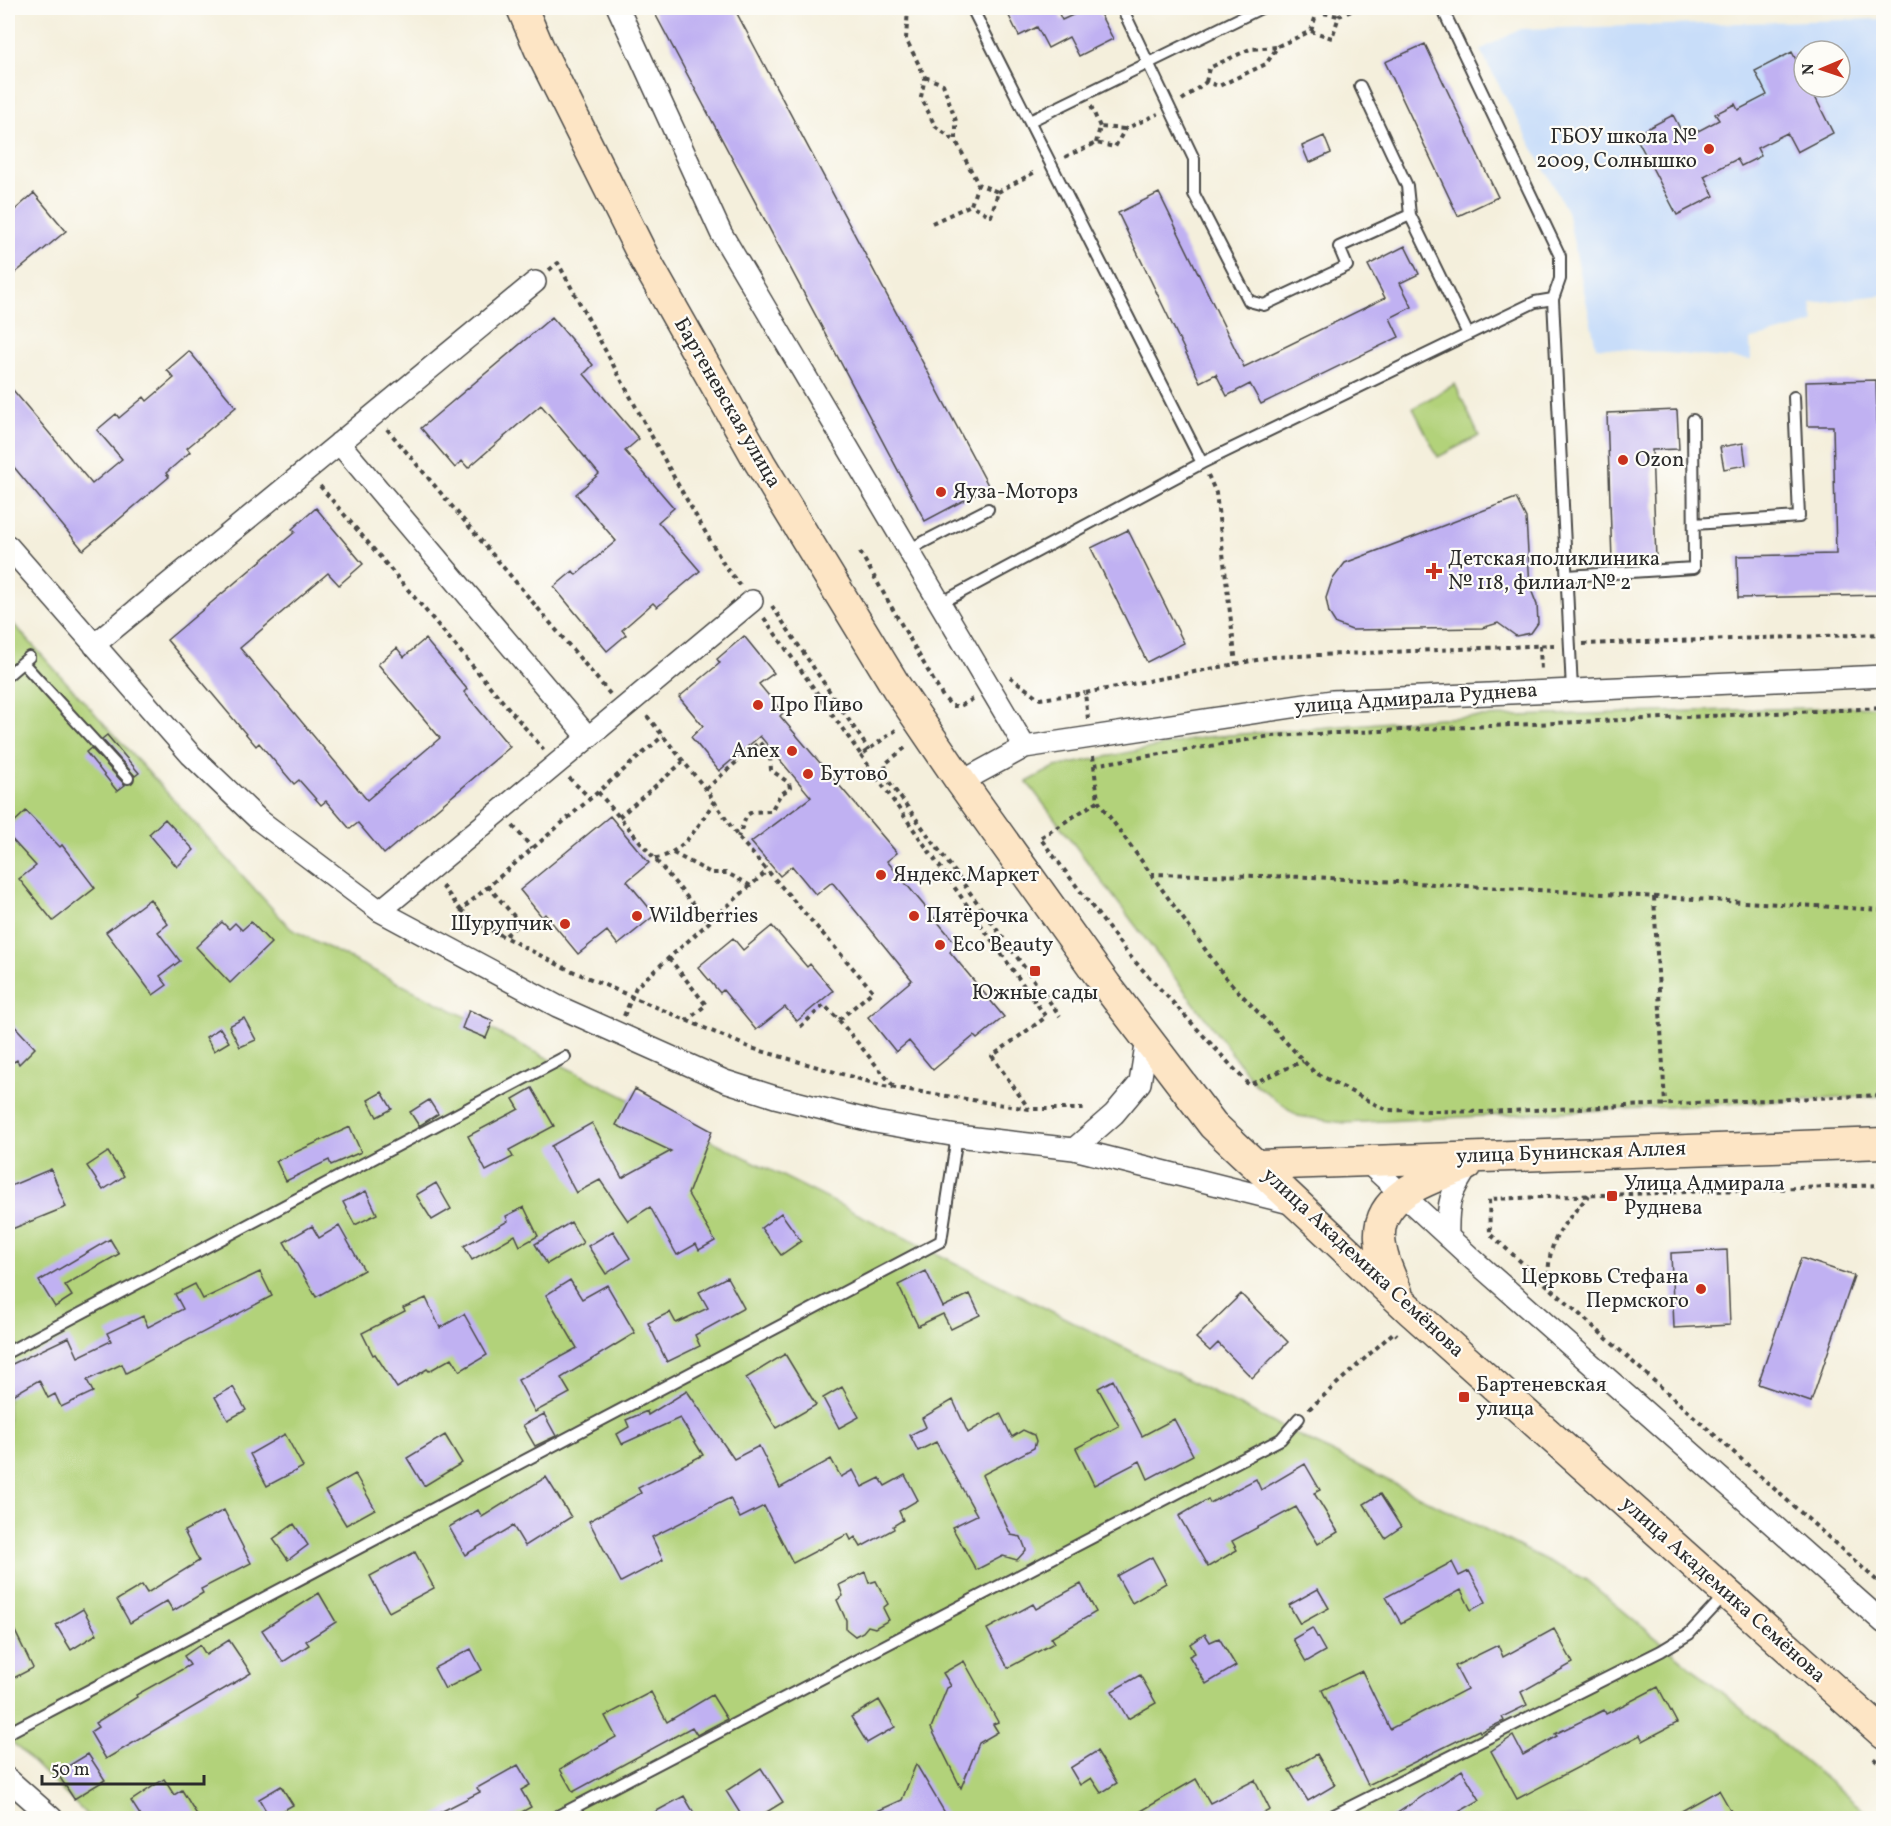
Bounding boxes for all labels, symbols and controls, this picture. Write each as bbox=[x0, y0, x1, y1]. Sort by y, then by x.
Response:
north arrow bbox=[1792, 39, 1852, 99]
text: N bbox=[1798, 63, 1820, 76]
place label: ГБОУ школа № 2009, Солнышко bbox=[1536, 123, 1697, 176]
marker: ГБОУ школа № 2009, Солнышко bbox=[1702, 142, 1716, 156]
street label: Бартеневская улица bbox=[666, 312, 788, 494]
place label: Ozon bbox=[1635, 446, 1685, 475]
marker: Ozon bbox=[1616, 453, 1630, 467]
place label: Яуза-Моторз bbox=[953, 478, 1078, 507]
marker: Яуза-Моторз bbox=[934, 485, 948, 499]
place label: Детская поликлиника № 118, филиал № 2 bbox=[1448, 545, 1660, 598]
marker: Детская поликлиника № 118, филиал № 2 bbox=[1425, 562, 1443, 580]
street label: улица Адмирала Руднева bbox=[1293, 676, 1539, 722]
place label: Про Пиво bbox=[770, 691, 863, 720]
marker: Про Пиво bbox=[751, 698, 765, 712]
place label: Anex bbox=[732, 737, 780, 766]
marker: Anex bbox=[785, 744, 799, 758]
place label: Бутово bbox=[820, 760, 888, 789]
marker: Бутово bbox=[801, 767, 815, 781]
place label: Яндекс.Маркет bbox=[893, 861, 1039, 890]
marker: Яндекс.Маркет bbox=[874, 868, 888, 882]
place label: Wildberries bbox=[649, 902, 758, 931]
place label: Пятёрочка bbox=[926, 902, 1029, 931]
marker: Wildberries bbox=[630, 909, 644, 923]
marker: Пятёрочка bbox=[907, 909, 921, 923]
place label: Шурупчик bbox=[450, 910, 553, 939]
marker: Шурупчик bbox=[558, 917, 572, 931]
place label: Eco Beauty bbox=[952, 931, 1054, 960]
marker: Eco Beauty bbox=[933, 938, 947, 952]
marker: Южные сады bbox=[1028, 964, 1042, 978]
place label: Южные сады bbox=[972, 979, 1098, 1008]
street label: улица Бунинская Аллея bbox=[1456, 1134, 1687, 1172]
street label: улица Академика Семёнова bbox=[1255, 1161, 1471, 1365]
place label: Улица Адмирала Руднева bbox=[1624, 1170, 1785, 1223]
marker: Улица Адмирала Руднева bbox=[1605, 1189, 1619, 1203]
place label: Церковь Стефана Пермского bbox=[1521, 1263, 1689, 1316]
marker: Церковь Стефана Пермского bbox=[1694, 1282, 1708, 1296]
place label: Бартеневская улица bbox=[1476, 1371, 1607, 1424]
marker: Бартеневская улица bbox=[1457, 1390, 1471, 1404]
street label: улица Академика Семёнова bbox=[1614, 1490, 1832, 1690]
scale bar bbox=[42, 1748, 204, 1786]
text: 50 m bbox=[51, 1758, 90, 1783]

